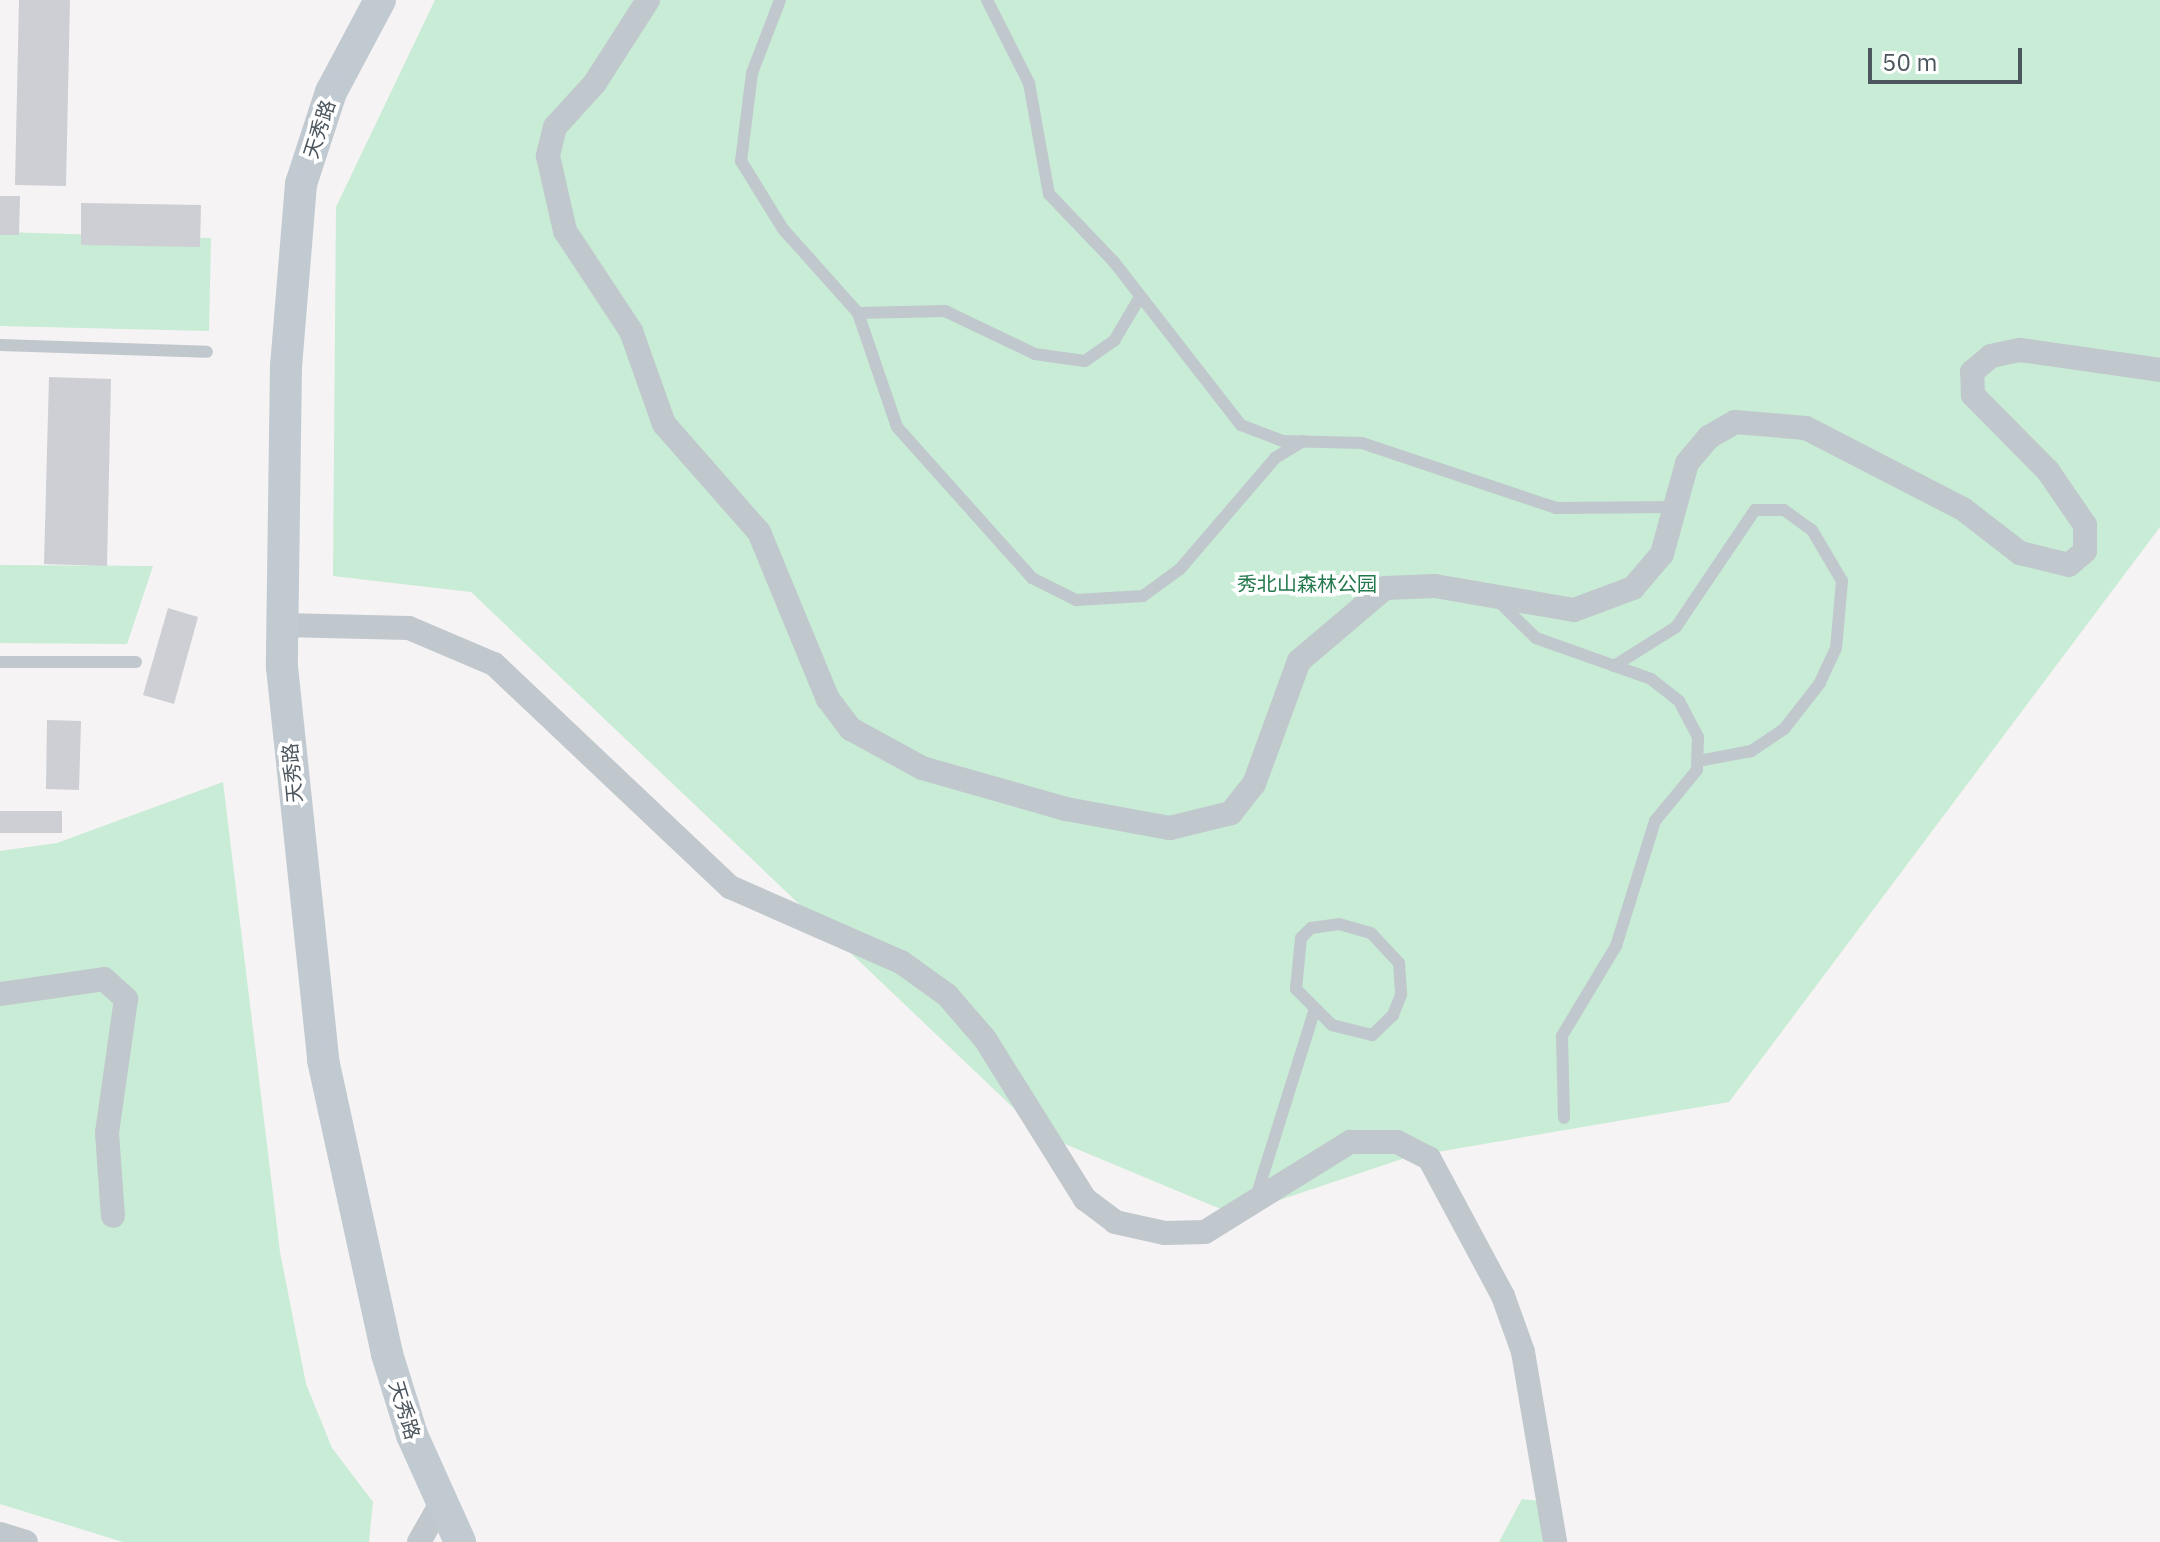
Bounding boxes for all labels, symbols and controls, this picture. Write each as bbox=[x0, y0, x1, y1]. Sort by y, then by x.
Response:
scale bar bbox=[1872, 32, 2026, 82]
text: 50 m bbox=[1882, 46, 1937, 78]
street label: 天秀路 bbox=[298, 97, 340, 161]
park label: 秀北山森林公园 bbox=[1237, 571, 1377, 595]
street label: 天秀路 bbox=[277, 742, 307, 804]
street label: 天秀路 bbox=[385, 1378, 425, 1442]

